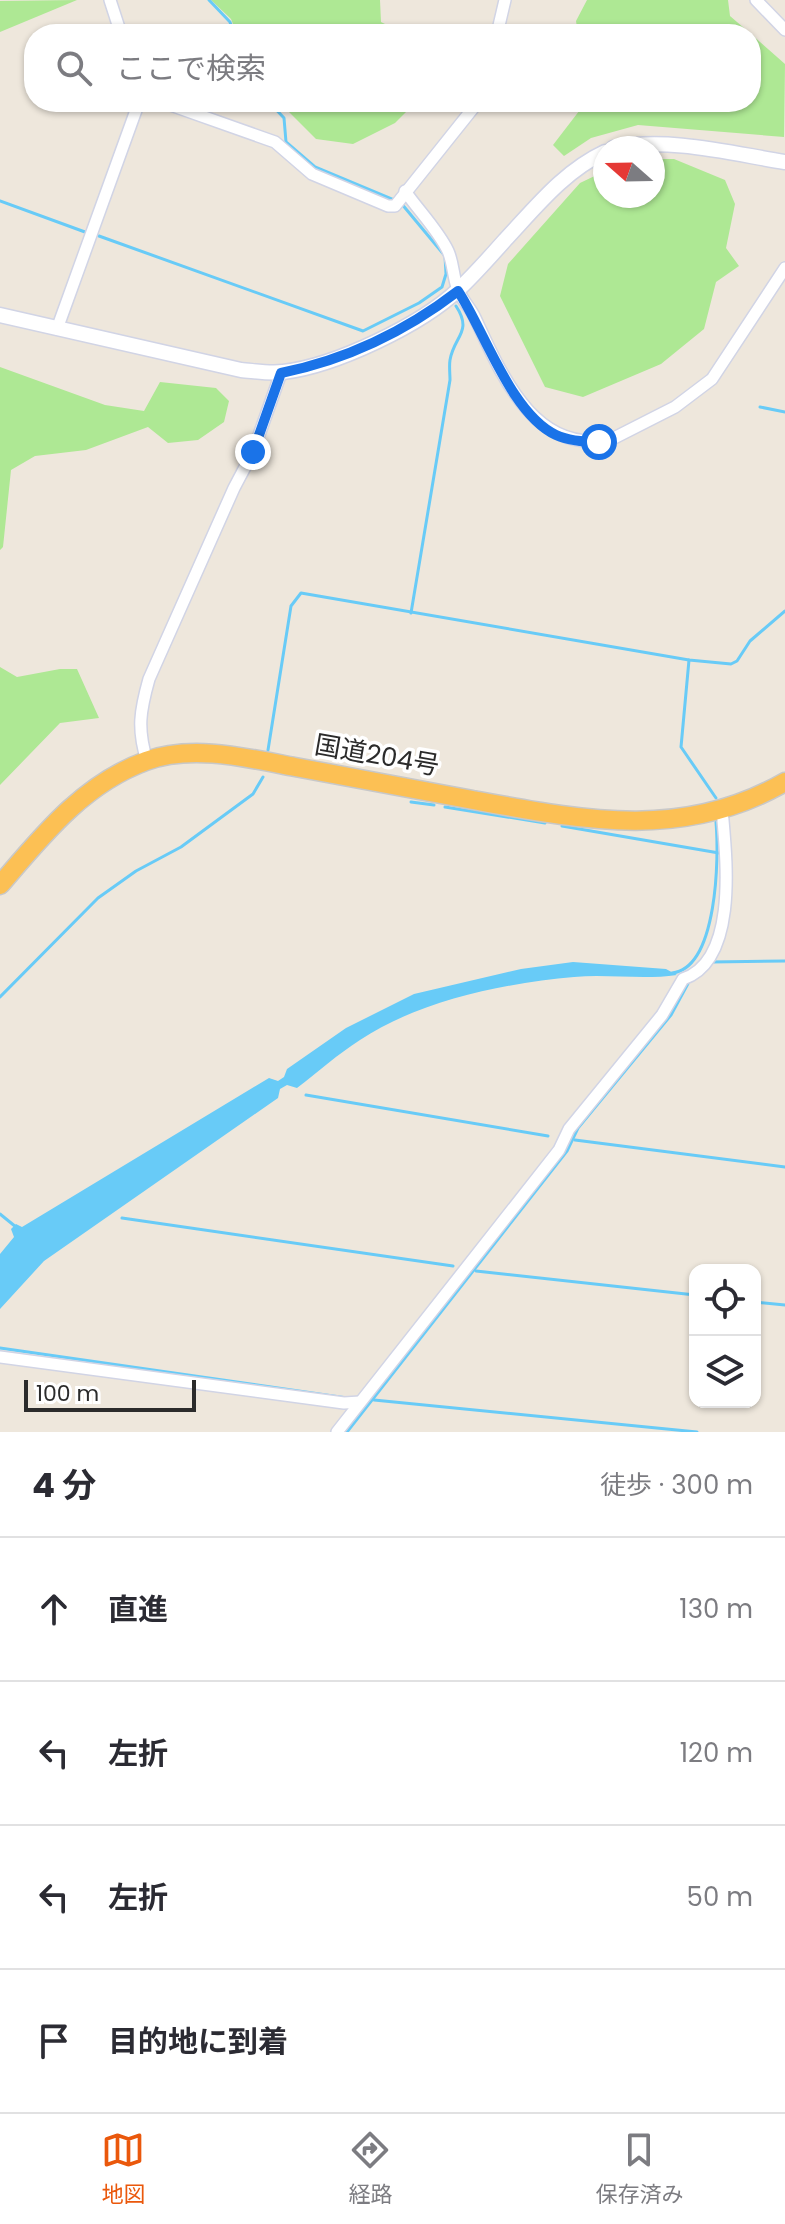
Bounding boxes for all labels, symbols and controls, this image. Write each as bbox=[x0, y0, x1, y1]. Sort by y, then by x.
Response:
search box bbox=[24, 24, 761, 112]
icon: search bbox=[52, 46, 96, 90]
text: ここで検索 bbox=[116, 47, 266, 90]
north arrow bbox=[593, 136, 665, 208]
route start bbox=[581, 424, 617, 460]
route end bbox=[235, 434, 271, 470]
street label: 国道204号 bbox=[312, 726, 442, 784]
map controls bbox=[689, 1264, 761, 1408]
button: locate bbox=[689, 1264, 761, 1336]
button: layers bbox=[689, 1336, 761, 1408]
scale bar bbox=[24, 1376, 196, 1412]
text: 100 m bbox=[36, 1378, 99, 1409]
text: 4 分 bbox=[32, 1461, 96, 1509]
text: 徒歩 · 300 m bbox=[600, 1467, 753, 1503]
icon: ahead bbox=[32, 1587, 76, 1631]
text: 直進 bbox=[108, 1588, 168, 1631]
text: 130 m bbox=[679, 1591, 753, 1627]
icon: left bbox=[32, 1731, 76, 1775]
text: 左折 bbox=[108, 1732, 168, 1775]
text: 120 m bbox=[680, 1735, 753, 1771]
icon: left bbox=[32, 1875, 76, 1919]
text: 左折 bbox=[108, 1876, 168, 1919]
text: 50 m bbox=[687, 1879, 753, 1915]
icon: arrive bbox=[32, 2019, 76, 2063]
text: 目的地に到着 bbox=[108, 2020, 288, 2063]
tab: 地図 bbox=[101, 2128, 146, 2211]
tab: 経路 bbox=[348, 2128, 393, 2211]
tab: 保存済み bbox=[595, 2128, 684, 2211]

